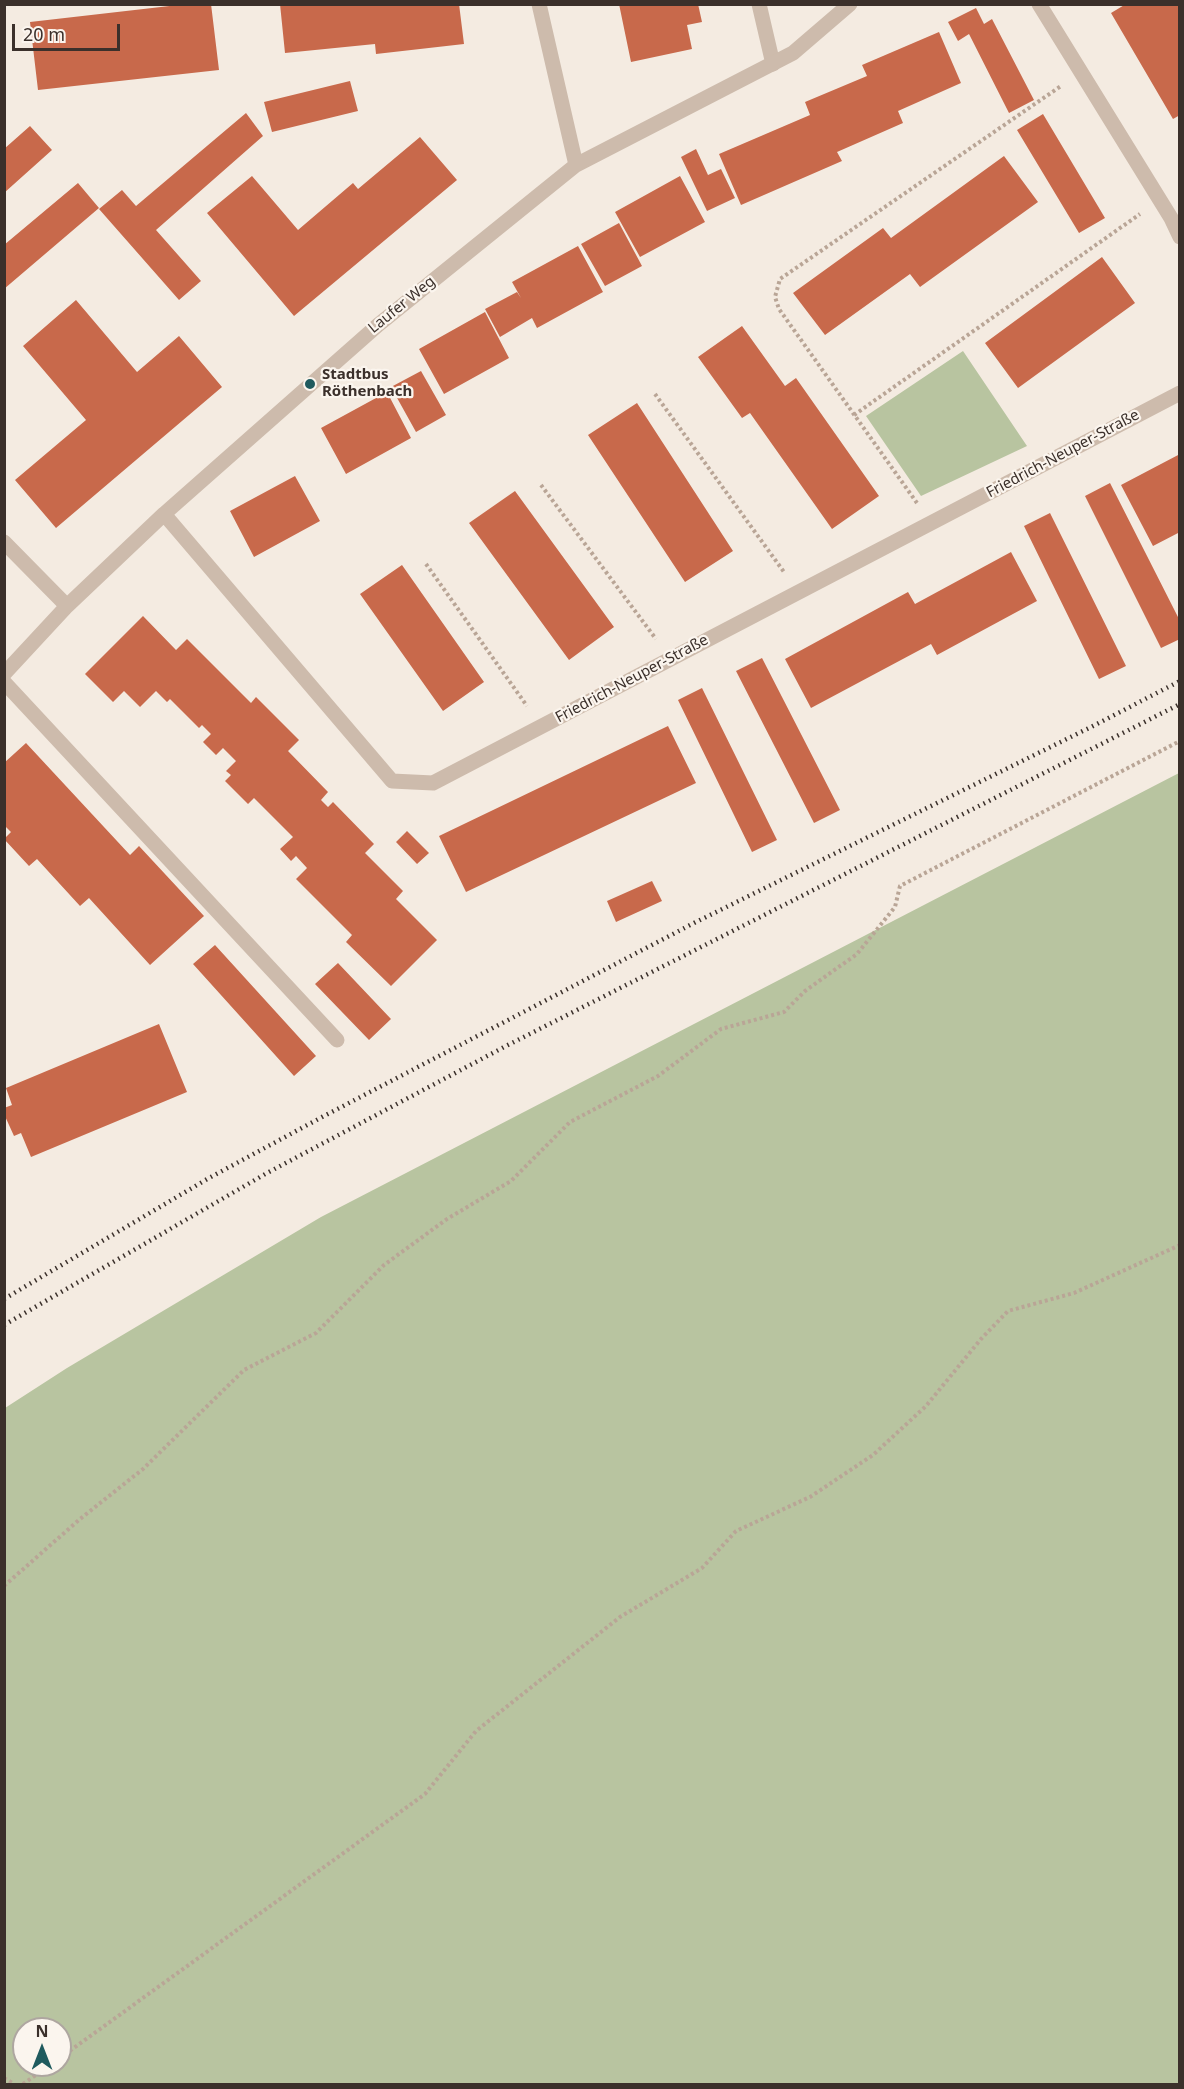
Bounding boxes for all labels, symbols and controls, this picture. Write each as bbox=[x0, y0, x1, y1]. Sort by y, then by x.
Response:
scale bar bbox=[15, 12, 123, 50]
text: 20 m bbox=[23, 22, 65, 46]
street label: Laufer Weg bbox=[365, 273, 439, 337]
place label: Stadtbus Röthenbach bbox=[322, 366, 412, 401]
marker: Stadtbus Röthenbach bbox=[303, 377, 317, 391]
street label: Friedrich-Neuper-Straße bbox=[983, 406, 1143, 502]
street label: Friedrich-Neuper-Straße bbox=[552, 631, 712, 727]
north arrow bbox=[12, 2017, 72, 2077]
text: N bbox=[35, 2020, 49, 2042]

